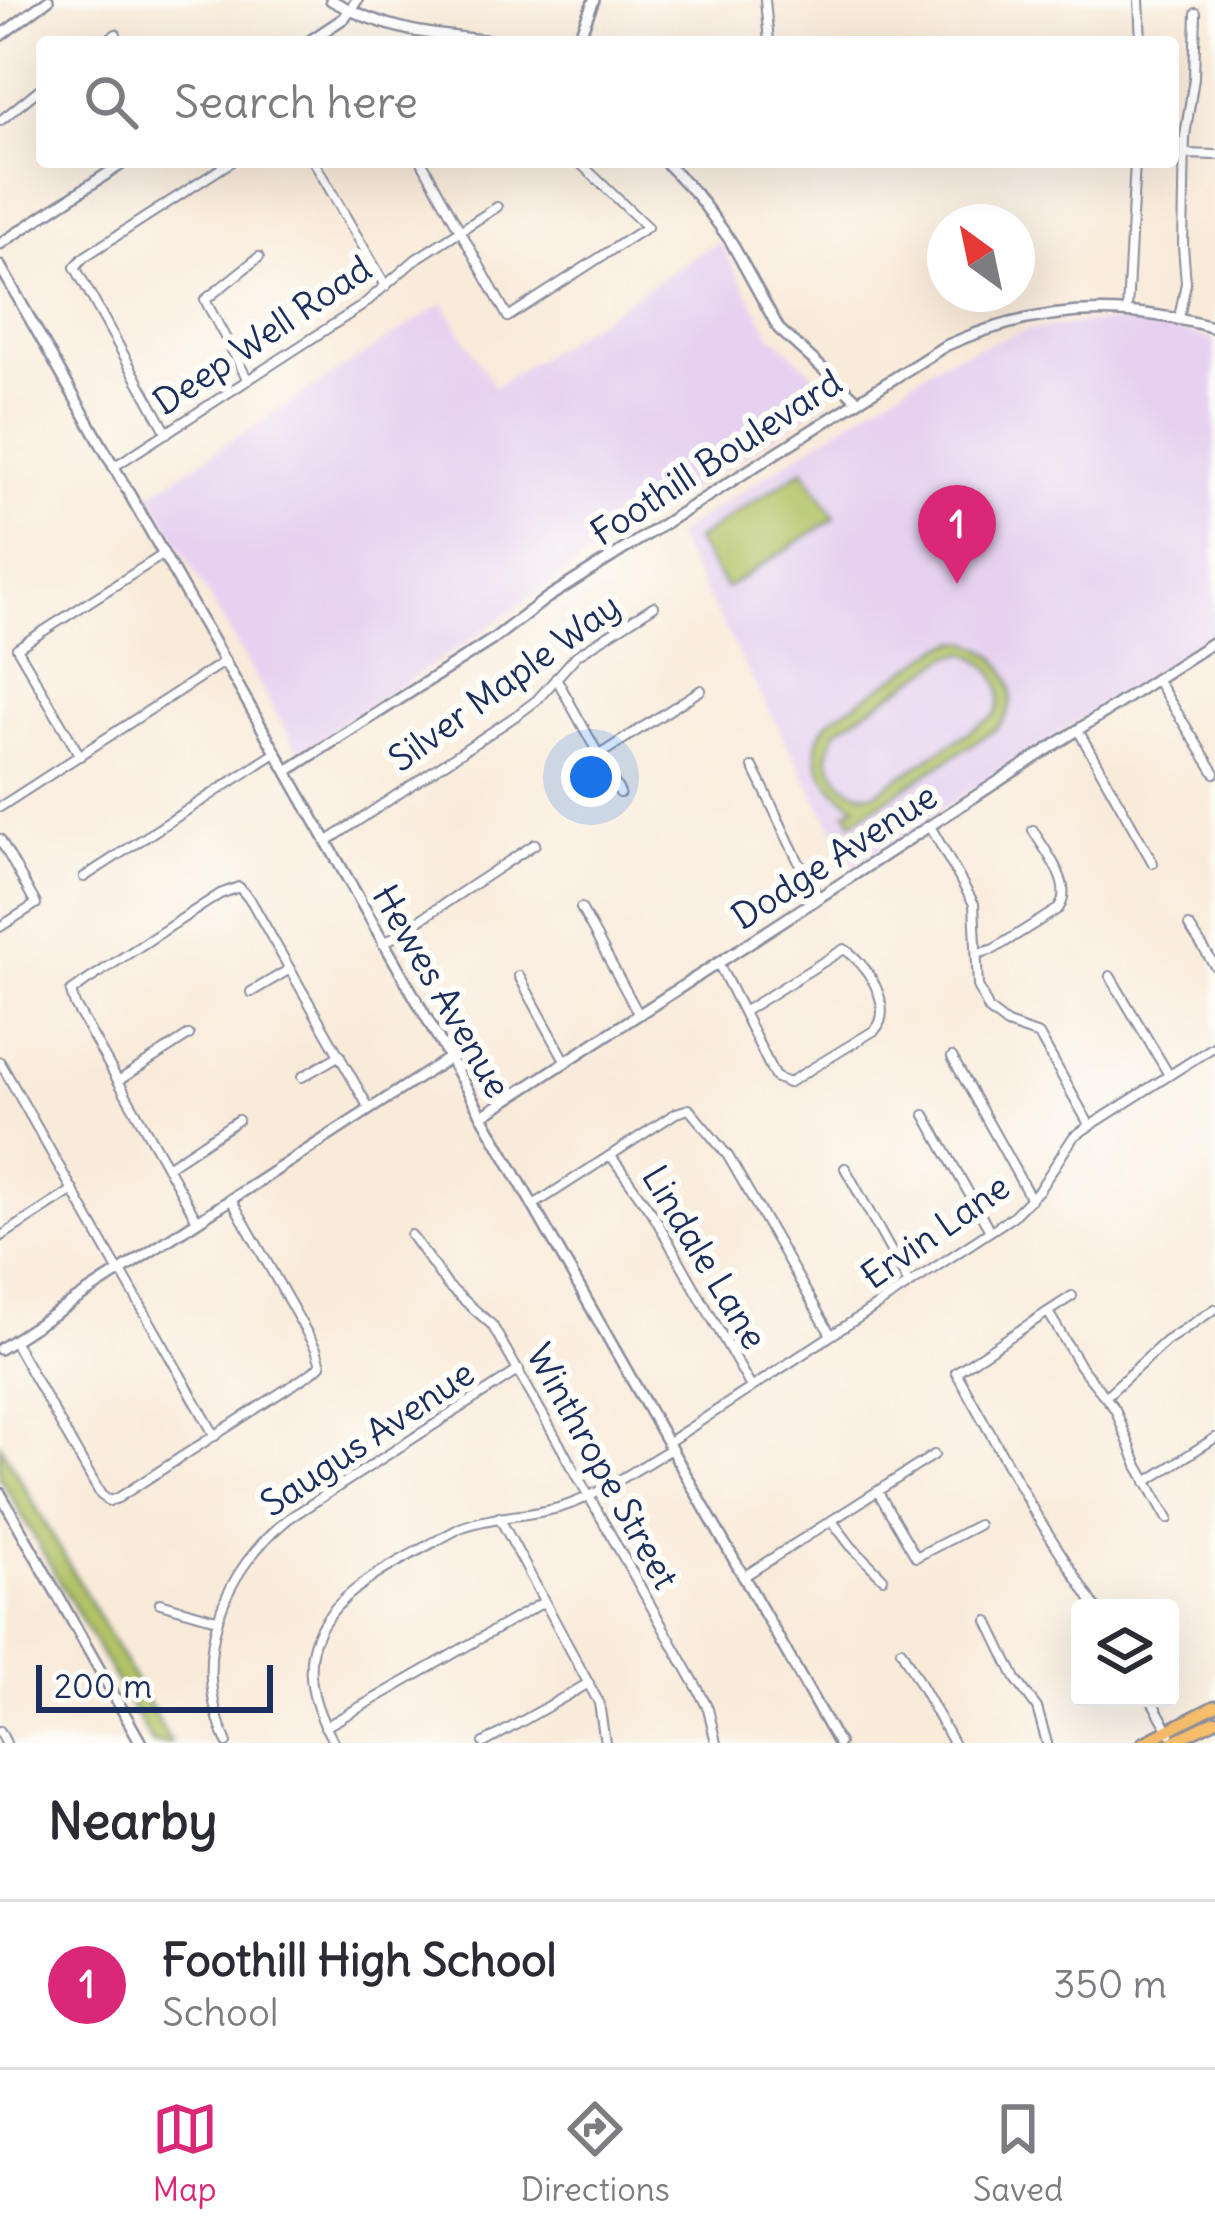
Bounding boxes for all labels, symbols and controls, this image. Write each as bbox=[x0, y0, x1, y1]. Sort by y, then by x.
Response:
search box bbox=[36, 36, 1179, 168]
icon: search bbox=[78, 69, 144, 135]
text: Search here bbox=[174, 74, 418, 130]
north arrow bbox=[927, 204, 1035, 312]
street label: Deep Well Road bbox=[145, 246, 380, 425]
street label: Foothill Boulevard bbox=[582, 359, 850, 555]
pin: 1 bbox=[918, 485, 996, 584]
street label: Silver Maple Way bbox=[380, 583, 629, 781]
your location bbox=[561, 747, 621, 807]
street label: Dodge Avenue bbox=[723, 773, 945, 939]
street label: Hewes Avenue bbox=[362, 877, 521, 1106]
street label: Lindale Lane bbox=[632, 1157, 777, 1357]
street label: Ervin Lane bbox=[852, 1164, 1018, 1299]
street label: Winthrope Street bbox=[517, 1336, 689, 1597]
street label: Saugus Avenue bbox=[252, 1350, 483, 1526]
map controls bbox=[1071, 1599, 1179, 1707]
button: layers bbox=[1071, 1599, 1179, 1707]
scale bar bbox=[36, 1659, 273, 1712]
text: 200 m bbox=[54, 1665, 152, 1707]
text: Nearby bbox=[48, 1789, 217, 1853]
text: Foothill High School bbox=[162, 1932, 557, 1988]
text: 1 bbox=[79, 1960, 95, 2009]
text: 350 m bbox=[1053, 1960, 1167, 2009]
text: School bbox=[162, 1988, 279, 2037]
tab: Map bbox=[152, 2096, 218, 2210]
tab: Directions bbox=[521, 2096, 670, 2210]
tab: Saved bbox=[973, 2096, 1063, 2210]

